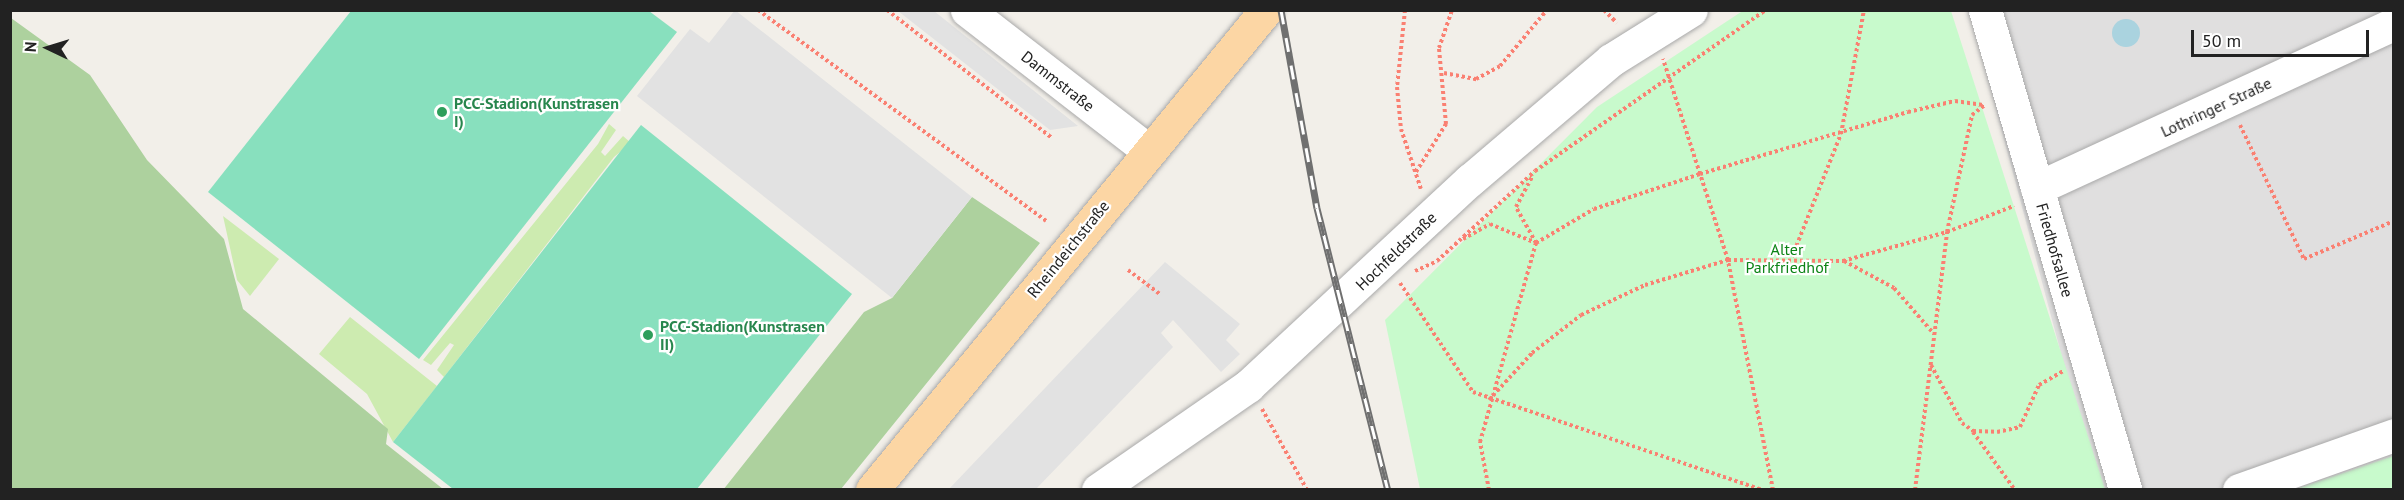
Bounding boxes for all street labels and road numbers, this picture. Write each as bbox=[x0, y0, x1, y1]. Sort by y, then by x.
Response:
street label: Dammstraße bbox=[1018, 46, 1098, 116]
street label: Lothringer Straße bbox=[2158, 73, 2274, 141]
street label: Rheindeichstraße bbox=[1023, 196, 1113, 302]
street label: Friedhofsallee bbox=[2032, 201, 2078, 299]
street label: Hochfeldstraße bbox=[1352, 208, 1440, 294]

